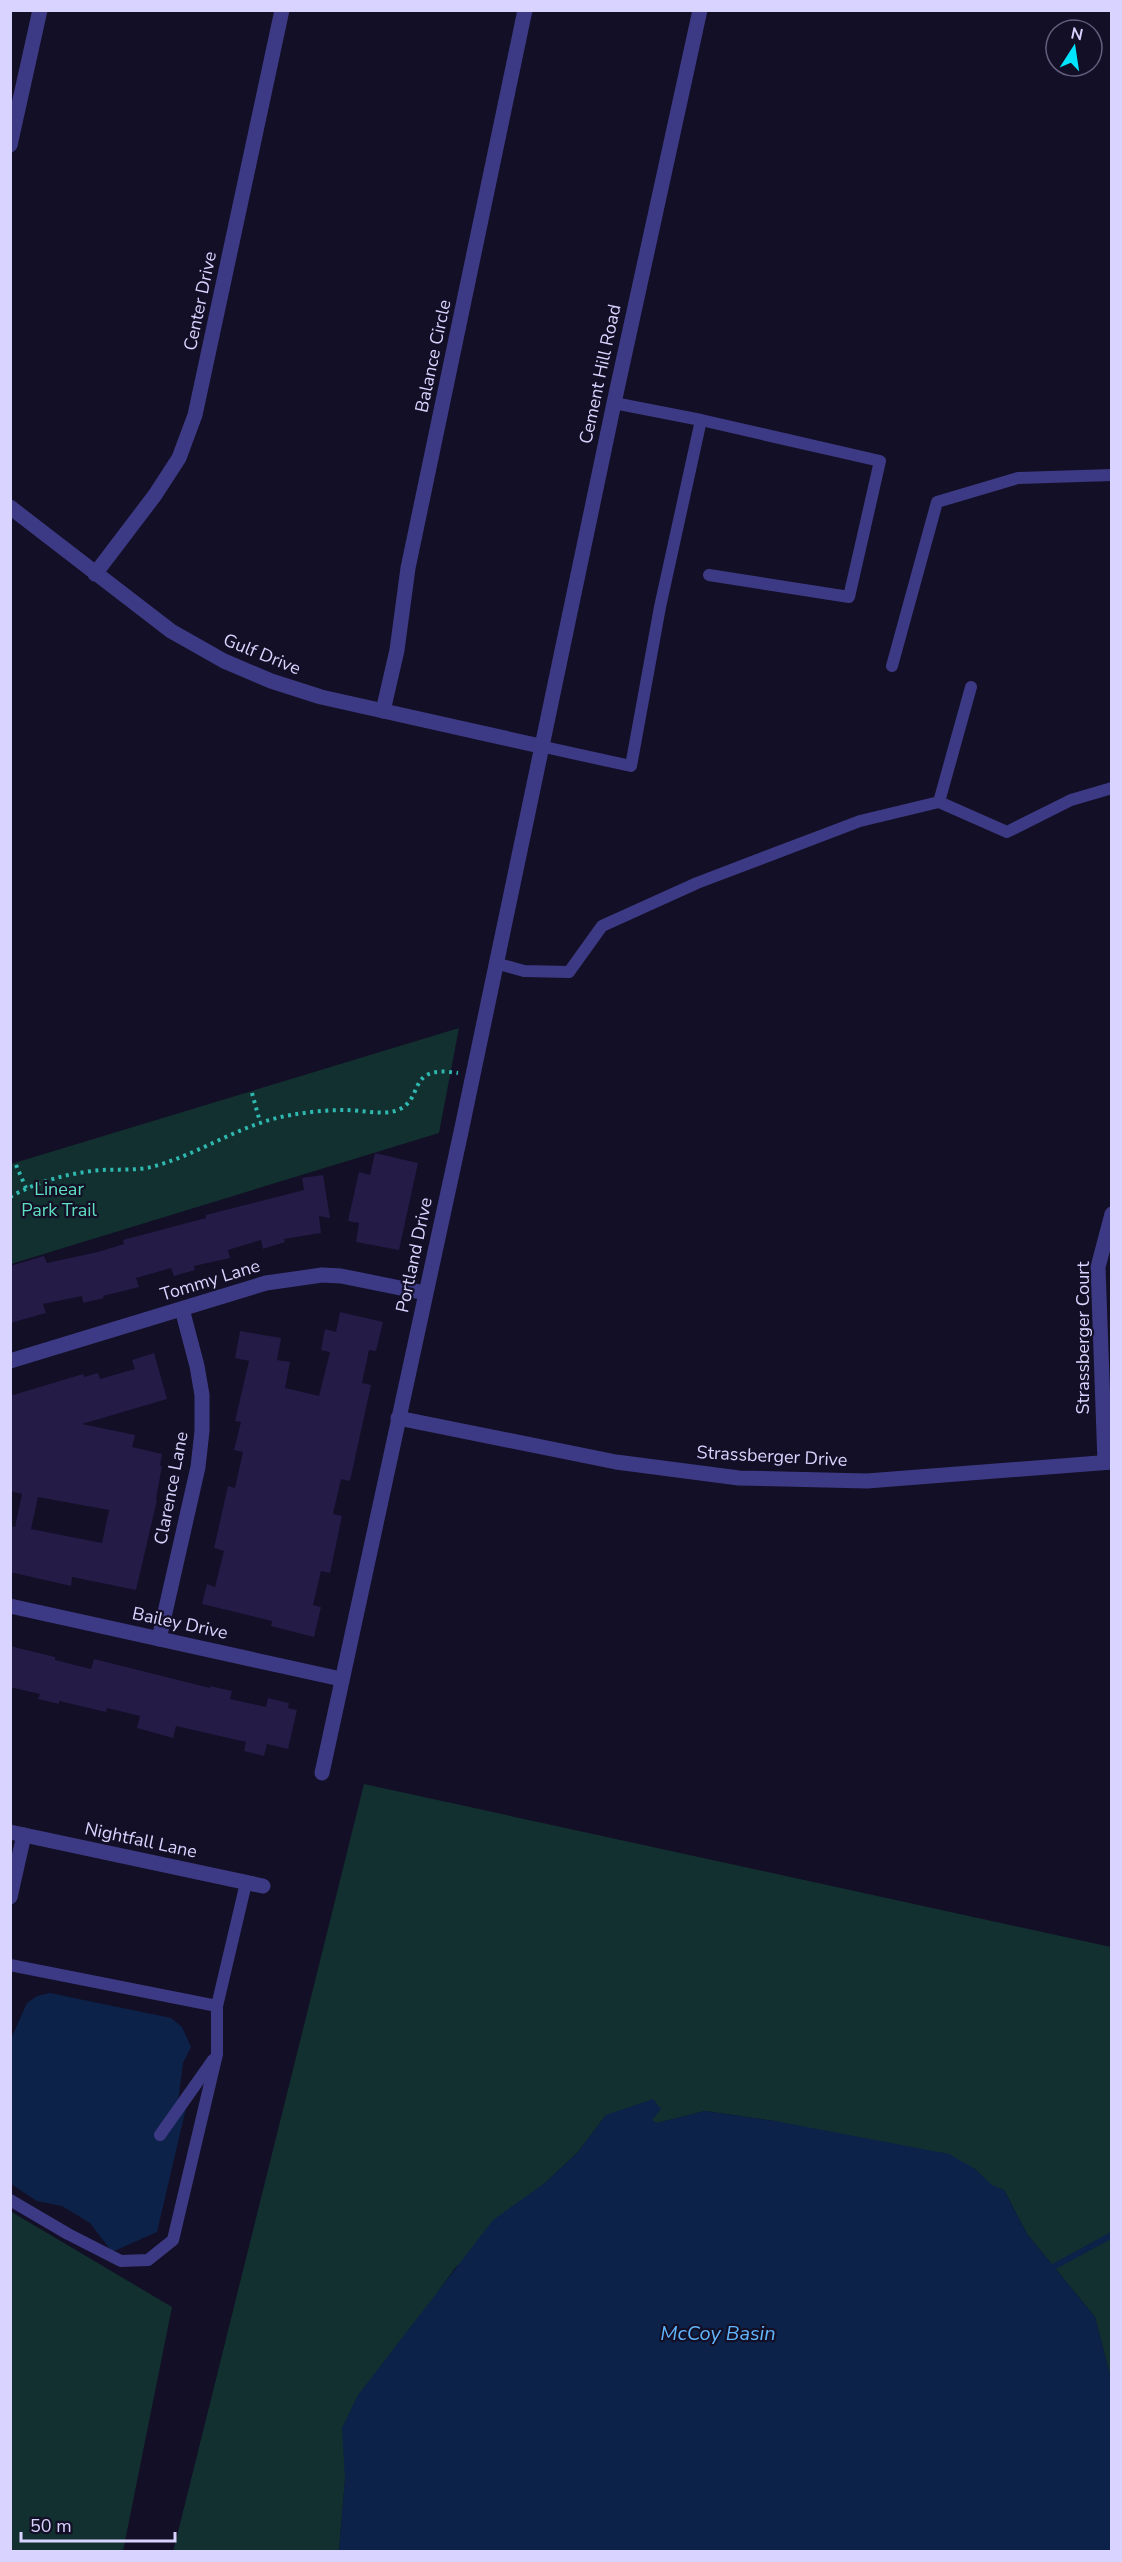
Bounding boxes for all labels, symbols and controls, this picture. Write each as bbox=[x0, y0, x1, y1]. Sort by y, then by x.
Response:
north arrow bbox=[1044, 18, 1104, 78]
text: N bbox=[1069, 22, 1085, 46]
street label: Center Drive bbox=[178, 249, 222, 353]
street label: Balance Circle bbox=[409, 297, 457, 415]
street label: Cement Hill Road bbox=[573, 302, 627, 446]
street label: Gulf Drive bbox=[220, 628, 304, 680]
park label: Linear Park Trail bbox=[21, 1177, 97, 1222]
street label: Portland Drive bbox=[390, 1195, 438, 1315]
street label: Tommy Lane bbox=[157, 1253, 263, 1307]
street label: Strassberger Court bbox=[1071, 1261, 1095, 1414]
street label: Clarence Lane bbox=[148, 1429, 194, 1547]
street label: Strassberger Drive bbox=[696, 1440, 848, 1472]
street label: Bailey Drive bbox=[130, 1601, 230, 1645]
street label: Nightfall Lane bbox=[83, 1816, 199, 1864]
water label: McCoy Basin bbox=[660, 2320, 776, 2347]
scale bar bbox=[21, 2505, 176, 2543]
text: 50 m bbox=[30, 2514, 72, 2538]

